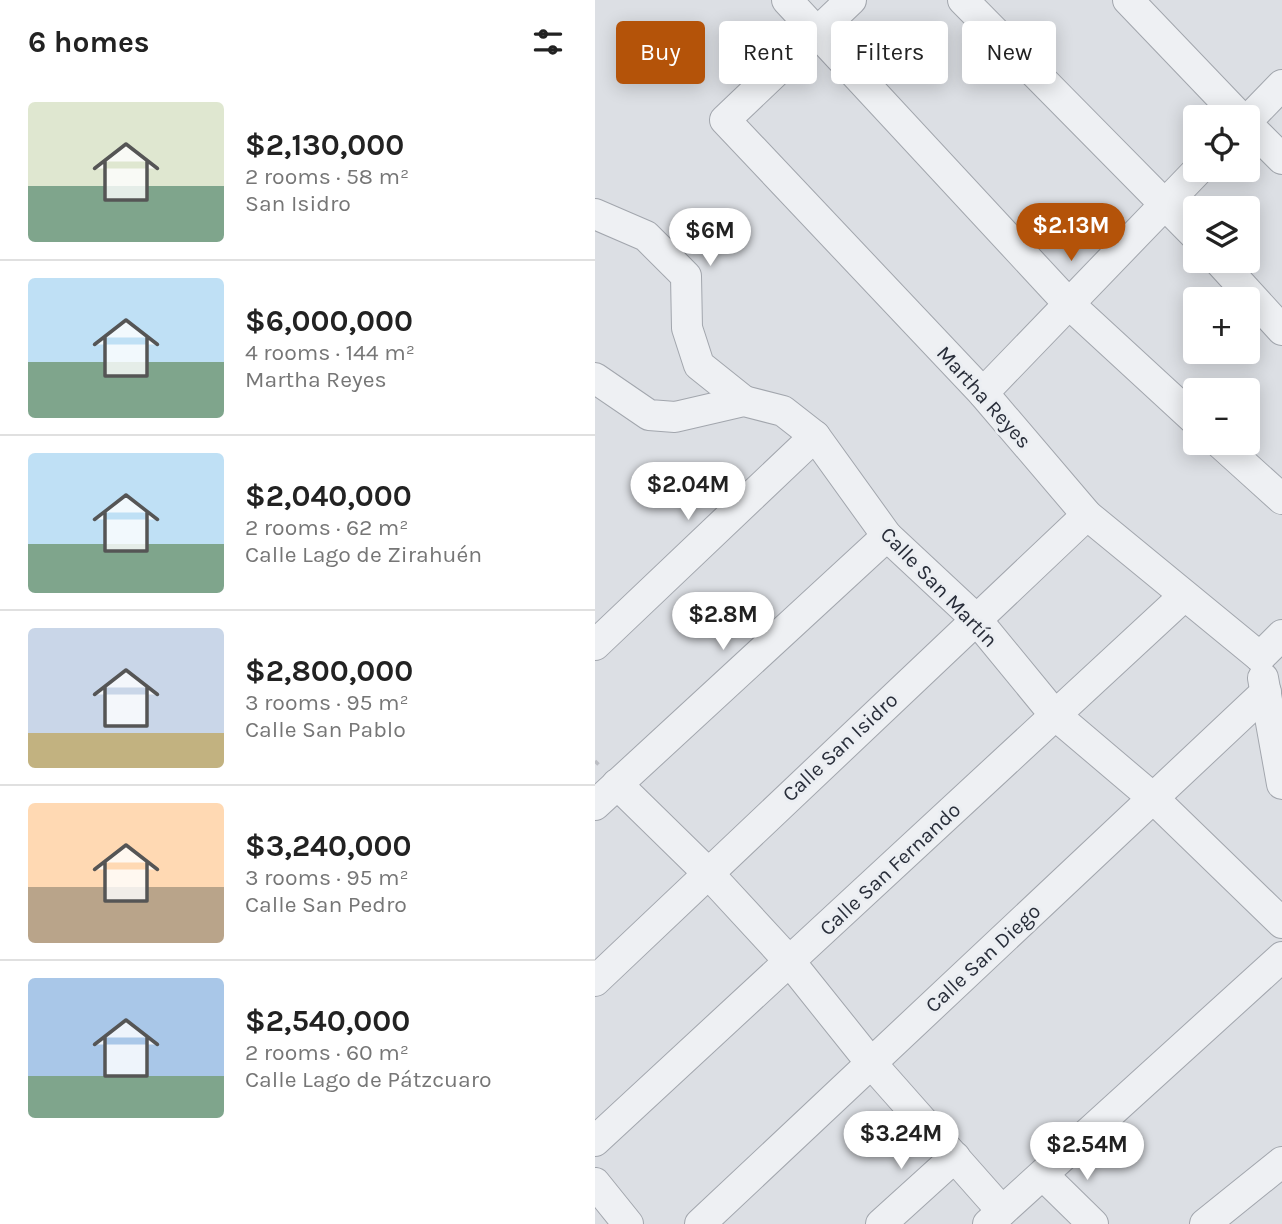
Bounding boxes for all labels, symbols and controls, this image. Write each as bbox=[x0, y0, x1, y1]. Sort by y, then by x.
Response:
chip: Buy bbox=[616, 21, 705, 84]
chip: Rent bbox=[719, 21, 817, 84]
chip: Filters bbox=[831, 21, 948, 84]
chip: New bbox=[962, 21, 1056, 84]
icon: filters bbox=[529, 23, 567, 61]
text: 6 homes bbox=[28, 24, 150, 60]
map controls bbox=[1183, 105, 1260, 455]
button: locate bbox=[1183, 105, 1260, 182]
text: $2,130,000 bbox=[245, 127, 404, 163]
icon: home bbox=[84, 130, 168, 214]
text: 2 rooms · 58 m² bbox=[245, 163, 409, 190]
text: San Isidro bbox=[245, 190, 351, 217]
button: layers bbox=[1183, 196, 1260, 273]
pin: $2.13M bbox=[1014, 204, 1128, 263]
pin: $6M bbox=[676, 208, 744, 268]
text: $2.13M bbox=[1032, 212, 1110, 239]
text: $6M bbox=[685, 217, 735, 244]
button: + bbox=[1183, 287, 1260, 364]
text: $6,000,000 bbox=[245, 303, 413, 339]
icon: home bbox=[84, 306, 168, 390]
text: 4 rooms · 144 m² bbox=[245, 339, 415, 366]
street label: Martha Reyes bbox=[932, 341, 1036, 453]
text: Martha Reyes bbox=[245, 366, 387, 393]
button: − bbox=[1183, 378, 1260, 455]
pin: $2.04M bbox=[631, 462, 745, 522]
text: $2.04M bbox=[646, 471, 730, 498]
text: $2,040,000 bbox=[245, 478, 412, 514]
icon: home bbox=[84, 481, 168, 565]
text: 2 rooms · 62 m² bbox=[245, 514, 409, 541]
street label: Calle San Martín bbox=[876, 522, 1002, 652]
text: Calle Lago de Zirahuén bbox=[245, 541, 482, 568]
pin: $2.8M bbox=[674, 592, 772, 652]
text: $2.8M bbox=[688, 601, 758, 628]
text: $2,800,000 bbox=[245, 653, 413, 689]
icon: home bbox=[84, 656, 168, 740]
street label: Calle San Isidro bbox=[777, 688, 903, 806]
text: 3 rooms · 95 m² bbox=[245, 689, 409, 716]
text: Calle San Pablo bbox=[245, 716, 406, 743]
street label: Calle San Fernando bbox=[815, 798, 965, 940]
text: $3,240,000 bbox=[245, 828, 411, 864]
icon: home bbox=[84, 831, 168, 915]
text: 3 rooms · 95 m² bbox=[245, 864, 409, 891]
text: Calle San Pedro bbox=[245, 891, 407, 918]
street label: Calle San Diego bbox=[921, 899, 1045, 1017]
text: $2,540,000 bbox=[245, 1003, 410, 1039]
icon: home bbox=[84, 1006, 168, 1090]
text: 2 rooms · 60 m² bbox=[245, 1039, 409, 1066]
text: Calle Lago de Pátzcuaro bbox=[245, 1066, 492, 1093]
pin: $3.24M bbox=[844, 1112, 958, 1171]
text: $3.24M bbox=[860, 1120, 942, 1147]
pin: $2.54M bbox=[1030, 1122, 1144, 1182]
text: $2.54M bbox=[1046, 1131, 1128, 1158]

